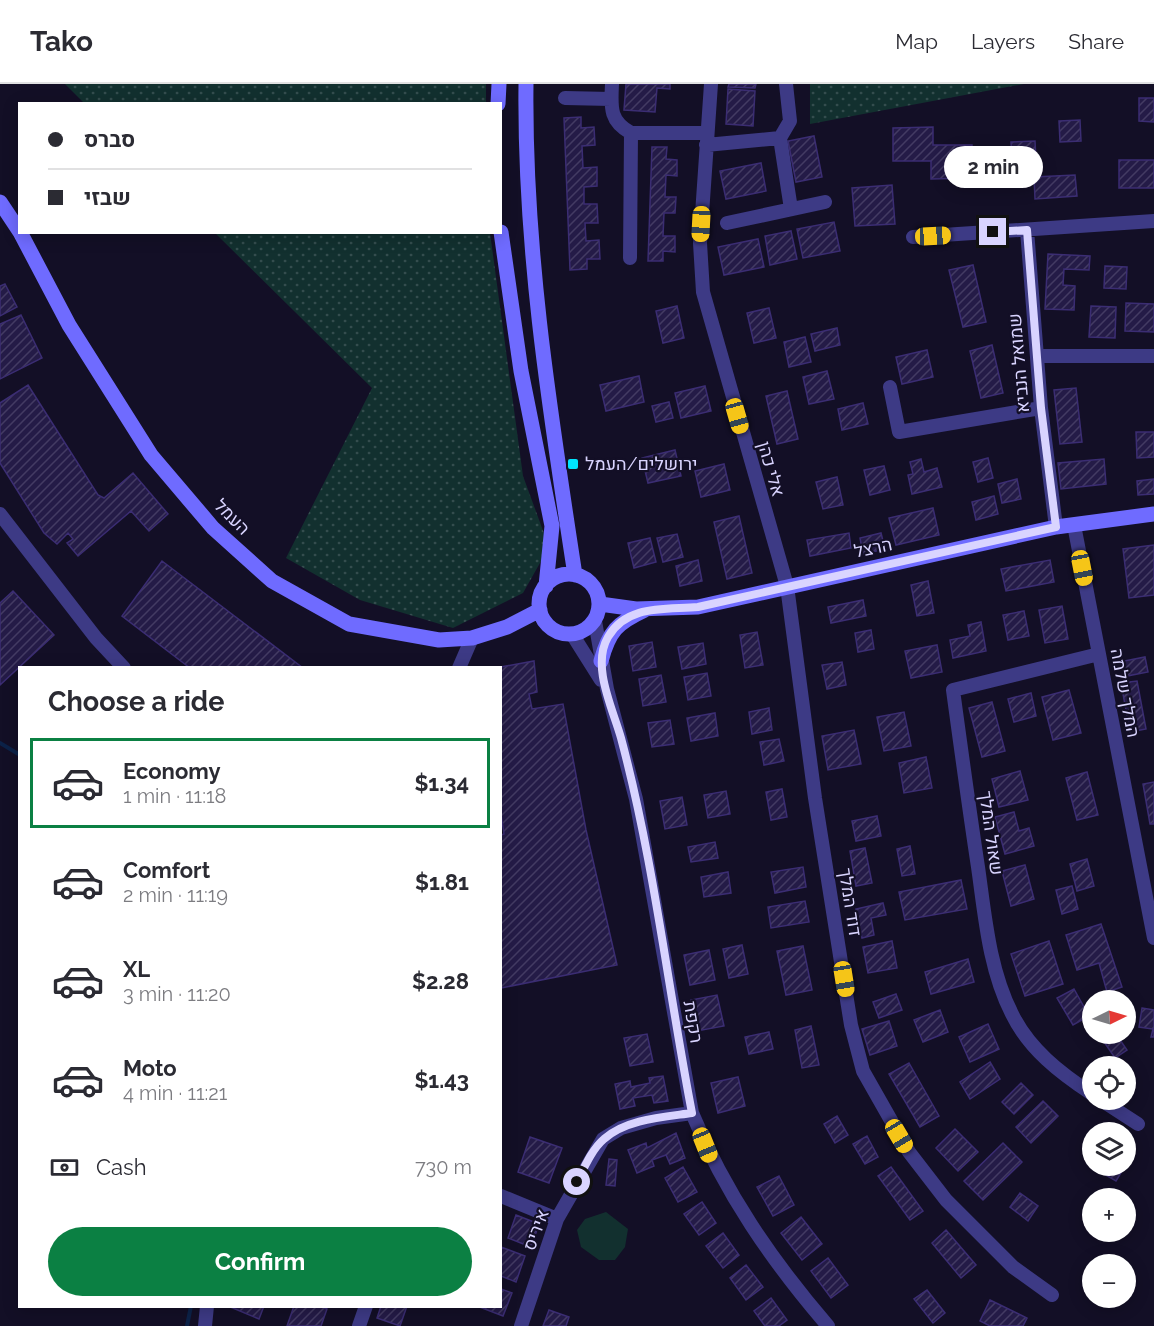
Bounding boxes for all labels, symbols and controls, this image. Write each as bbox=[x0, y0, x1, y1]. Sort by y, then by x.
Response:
text: Tako bbox=[30, 25, 93, 58]
text: Map bbox=[895, 29, 938, 54]
text: Layers bbox=[971, 29, 1035, 54]
text: Share bbox=[1068, 29, 1124, 54]
text: סברס bbox=[84, 126, 135, 152]
callout: 2 min bbox=[944, 145, 1042, 187]
text: 2 min bbox=[968, 155, 1019, 179]
text: שבזי bbox=[84, 184, 131, 210]
car bbox=[691, 206, 711, 242]
route end bbox=[979, 218, 1006, 245]
car bbox=[915, 226, 951, 246]
street label: שמואל הנביא bbox=[1004, 312, 1033, 414]
car bbox=[723, 396, 751, 436]
street label: אלי כהן bbox=[754, 439, 789, 499]
place label: ירושלים/העמל bbox=[585, 453, 698, 474]
marker: ירושלים/העמל bbox=[566, 457, 580, 471]
street label: העמל bbox=[210, 494, 255, 539]
street label: הרצל bbox=[852, 533, 894, 562]
car bbox=[1070, 549, 1094, 587]
street label: המלך שלמה bbox=[1107, 647, 1144, 739]
text: Choose a ride bbox=[48, 686, 224, 717]
icon: car bbox=[51, 756, 105, 810]
text: Economy bbox=[123, 758, 221, 784]
text: $1.34 bbox=[414, 770, 469, 796]
text: 1 min · 11:18 bbox=[123, 784, 226, 808]
street label: שאול המלך bbox=[975, 789, 1008, 877]
icon: car bbox=[51, 855, 105, 909]
text: Comfort bbox=[123, 857, 210, 883]
street label: דוד המלך bbox=[835, 866, 866, 938]
text: $1.81 bbox=[415, 869, 469, 895]
text: 2 min · 11:19 bbox=[123, 883, 228, 907]
icon: car bbox=[51, 954, 105, 1008]
text: XL bbox=[123, 956, 150, 982]
car bbox=[832, 960, 856, 998]
text: $2.28 bbox=[412, 968, 469, 994]
text: 3 min · 11:20 bbox=[123, 982, 231, 1006]
north arrow bbox=[1082, 990, 1136, 1044]
map controls bbox=[1082, 990, 1136, 1308]
street label: רקפת bbox=[679, 999, 708, 1045]
icon: car bbox=[51, 1053, 105, 1107]
text: Moto bbox=[123, 1055, 177, 1081]
button: locate bbox=[1082, 1056, 1136, 1110]
text: $1.43 bbox=[414, 1067, 469, 1093]
text: 4 min · 11:21 bbox=[123, 1081, 227, 1105]
car bbox=[882, 1116, 916, 1156]
button: layers bbox=[1082, 1122, 1136, 1176]
car bbox=[690, 1125, 720, 1165]
icon: cash bbox=[48, 1151, 81, 1184]
text: Cash bbox=[96, 1154, 147, 1180]
text: 730 m bbox=[415, 1155, 472, 1179]
route start bbox=[563, 1168, 590, 1195]
button: + bbox=[1082, 1188, 1136, 1242]
street label: איריס bbox=[518, 1206, 553, 1254]
button: Confirm bbox=[48, 1227, 472, 1296]
button: − bbox=[1082, 1254, 1136, 1308]

